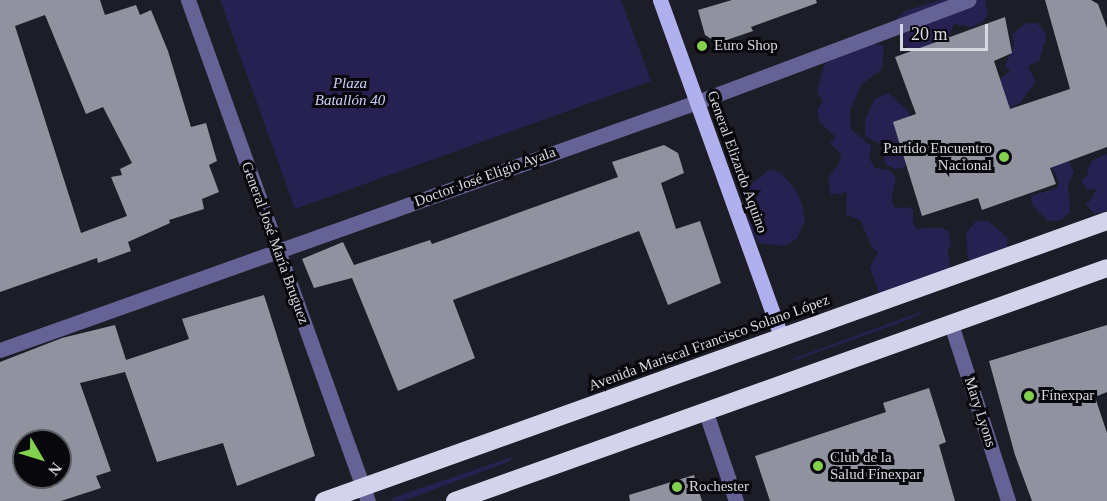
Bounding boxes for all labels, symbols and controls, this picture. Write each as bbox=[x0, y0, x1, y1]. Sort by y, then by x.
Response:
scale bar bbox=[903, 12, 992, 50]
text: 20 m bbox=[911, 24, 948, 44]
place label: Euro Shop bbox=[714, 37, 778, 55]
marker: Euro Shop bbox=[695, 39, 709, 53]
park label: Plaza Batallón 40 bbox=[315, 74, 385, 109]
street label: General Elizardo Aquino bbox=[703, 88, 771, 236]
place label: Partido Encuentro Nacional bbox=[883, 139, 992, 174]
street label: Doctor José Eligio Ayala bbox=[412, 143, 558, 211]
marker: Partido Encuentro Nacional bbox=[997, 150, 1011, 164]
street label: General José María Bruguez bbox=[237, 159, 313, 327]
street label: Avenida Mariscal Francisco Solano López bbox=[586, 291, 832, 395]
street label: Mary Lyons bbox=[960, 375, 1000, 449]
place label: Finexpar bbox=[1041, 387, 1094, 405]
marker: Finexpar bbox=[1022, 389, 1036, 403]
north arrow bbox=[12, 429, 72, 489]
place label: Club de la Salud Finexpar bbox=[830, 448, 921, 483]
text: N bbox=[45, 459, 65, 479]
marker: Club de la Salud Finexpar bbox=[811, 459, 825, 473]
place label: Rochester bbox=[689, 478, 749, 496]
marker: Rochester bbox=[670, 480, 684, 494]

